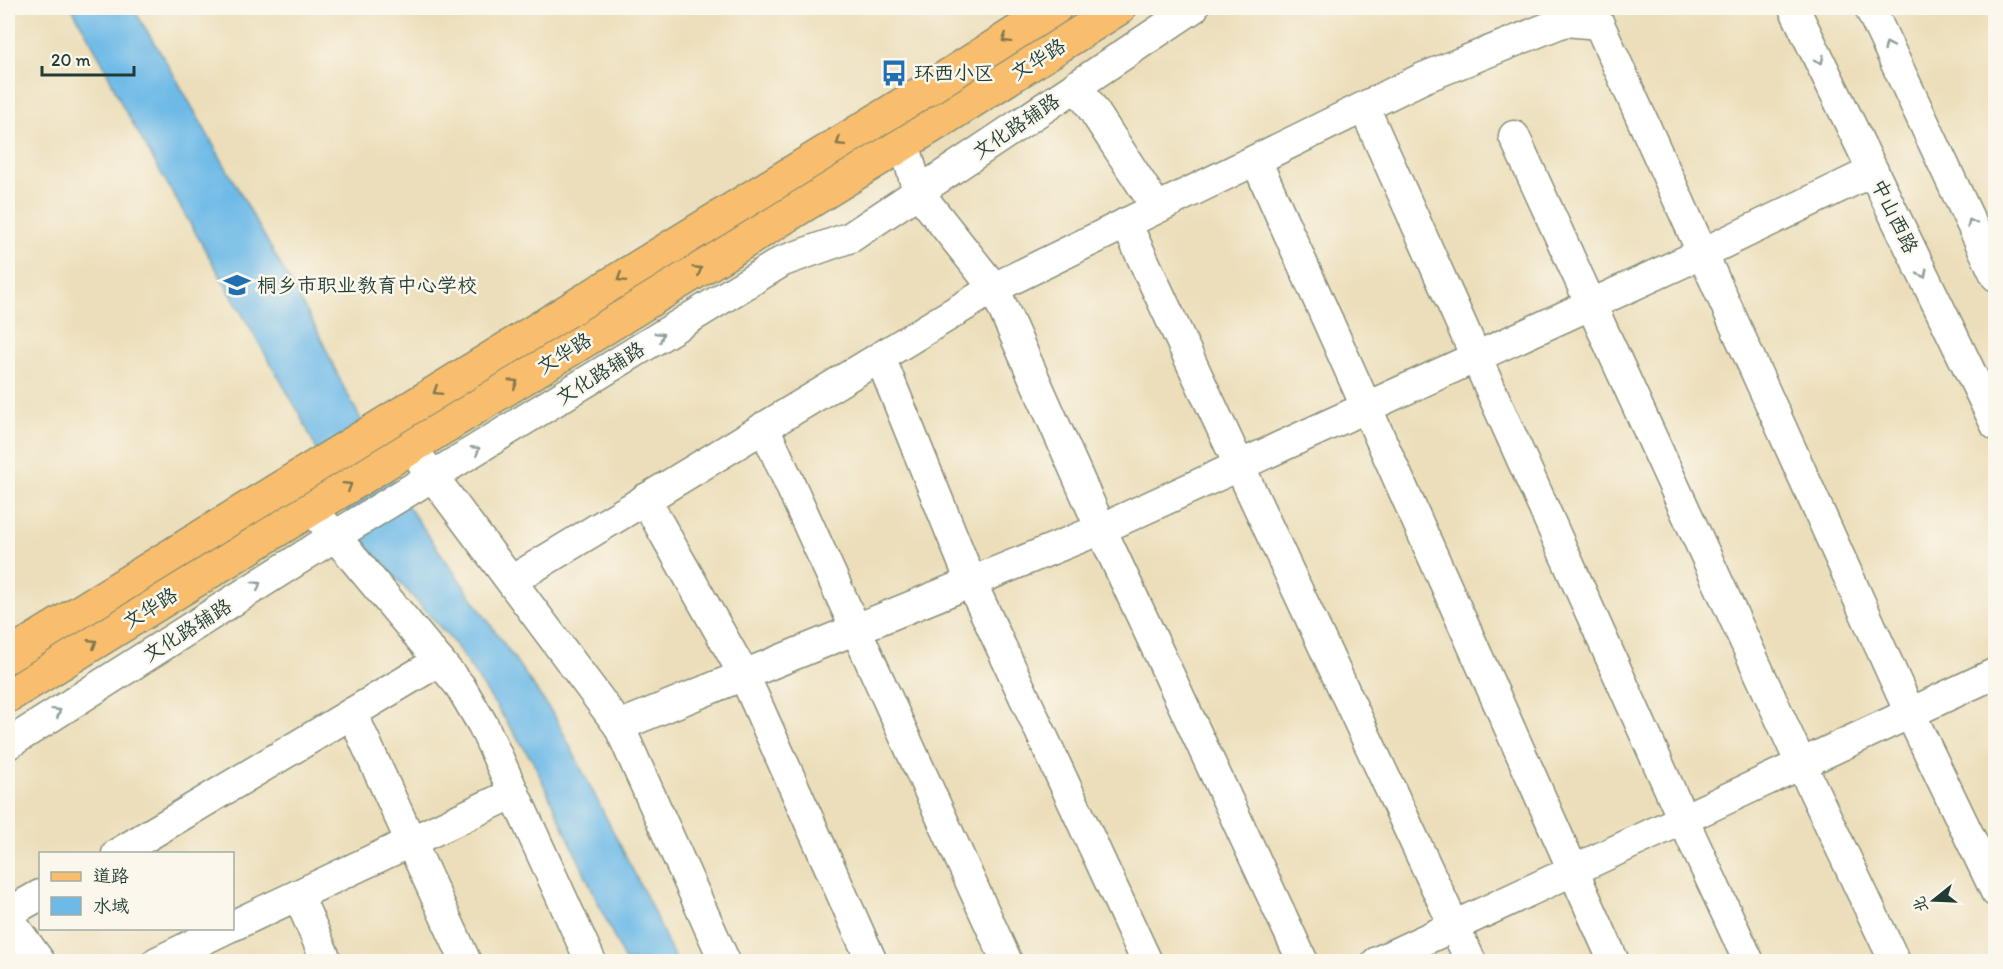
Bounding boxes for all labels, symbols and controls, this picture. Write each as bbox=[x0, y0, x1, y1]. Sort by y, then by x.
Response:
one-way arrow bbox=[1002, 31, 1012, 43]
street label: 文华路 bbox=[1006, 32, 1071, 85]
scale bar bbox=[42, 39, 134, 77]
one-way arrow bbox=[1883, 42, 1895, 53]
text: 20 m bbox=[51, 49, 91, 71]
one-way arrow bbox=[1812, 54, 1824, 65]
bus stop icon: 环西小区 bbox=[879, 58, 909, 88]
place label: 环西小区 bbox=[914, 61, 994, 85]
street label: 文化路辅路 bbox=[968, 88, 1065, 164]
one-way arrow bbox=[836, 135, 847, 146]
street label: 中山西路 bbox=[1867, 175, 1924, 258]
one-way arrow bbox=[1966, 218, 1978, 229]
one-way arrow bbox=[692, 265, 702, 277]
one-way arrow bbox=[1915, 267, 1927, 278]
school or university icon: 桐乡市职业教育中心学校 bbox=[222, 270, 252, 300]
one-way arrow bbox=[617, 270, 627, 282]
place label: 桐乡市职业教育中心学校 bbox=[257, 273, 477, 297]
street label: 文华路 bbox=[532, 326, 597, 379]
one-way arrow bbox=[654, 332, 664, 344]
street label: 文化路辅路 bbox=[551, 336, 650, 410]
one-way arrow bbox=[508, 379, 518, 391]
one-way arrow bbox=[433, 383, 443, 395]
one-way arrow bbox=[470, 445, 480, 457]
one-way arrow bbox=[342, 481, 352, 493]
street label: 文华路 bbox=[118, 581, 183, 634]
one-way arrow bbox=[251, 581, 261, 593]
street label: 文化路辅路 bbox=[138, 593, 237, 667]
one-way arrow bbox=[87, 639, 97, 651]
one-way arrow bbox=[51, 708, 61, 720]
legend bbox=[39, 852, 234, 930]
text: 道路 bbox=[93, 865, 129, 887]
north arrow bbox=[1904, 870, 1964, 930]
text: 北 bbox=[1909, 894, 1932, 915]
text: 水域 bbox=[93, 895, 129, 917]

